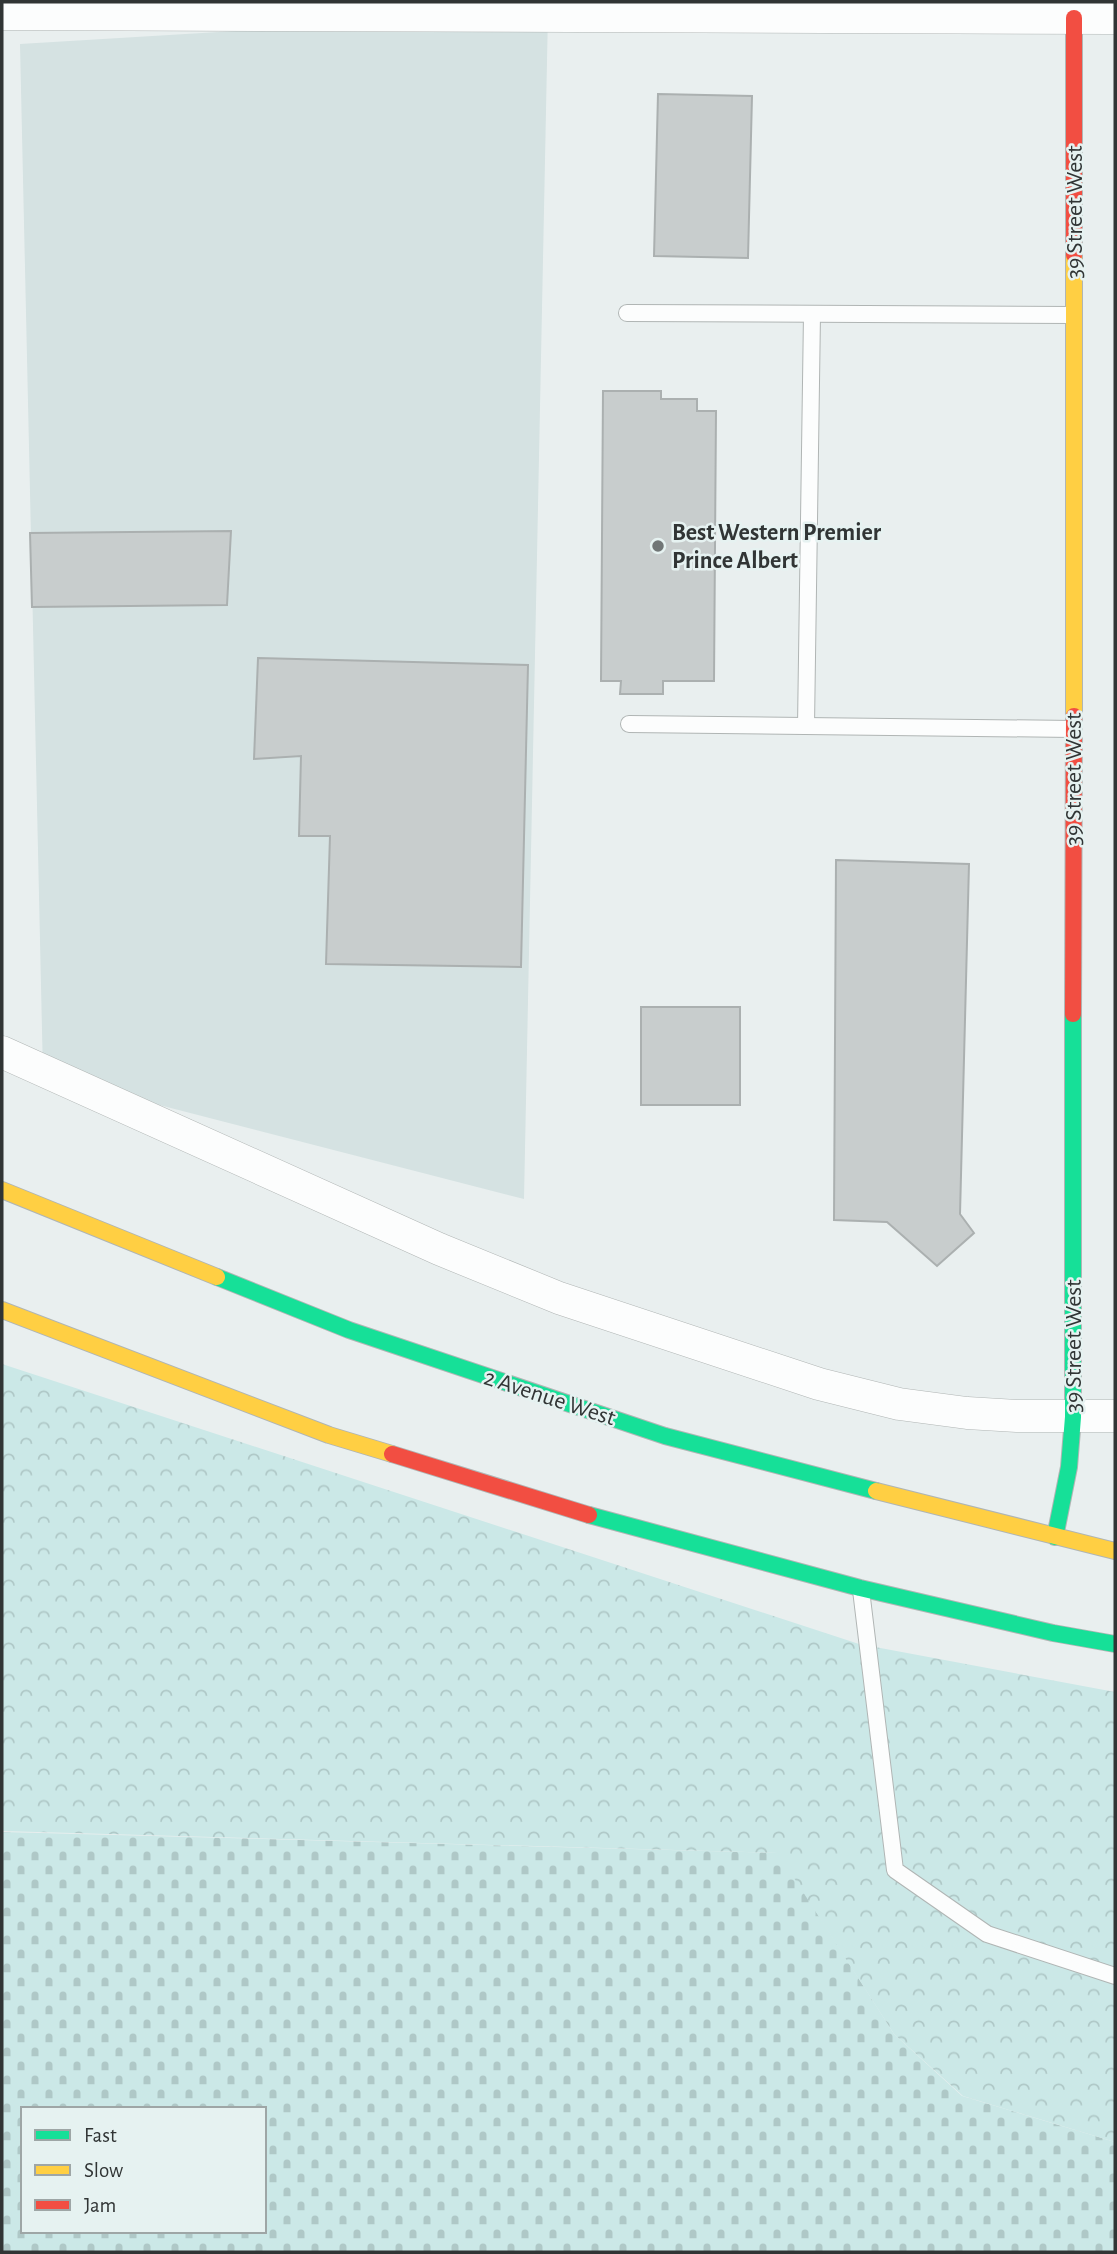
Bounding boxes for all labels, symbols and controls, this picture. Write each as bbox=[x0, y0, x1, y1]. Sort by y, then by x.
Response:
street label: 39 Street West bbox=[1063, 145, 1087, 279]
place label: Best Western Premier Prince Albert bbox=[672, 521, 882, 573]
marker: Best Western Premier Prince Albert bbox=[650, 538, 666, 554]
street label: 39 Street West bbox=[1062, 712, 1086, 846]
street label: 39 Street West bbox=[1062, 1279, 1086, 1413]
street label: 2 Avenue West bbox=[481, 1365, 619, 1431]
legend bbox=[21, 2107, 266, 2233]
text: Fast bbox=[84, 2125, 117, 2146]
text: Slow bbox=[84, 2160, 123, 2181]
text: Jam bbox=[84, 2195, 116, 2216]

